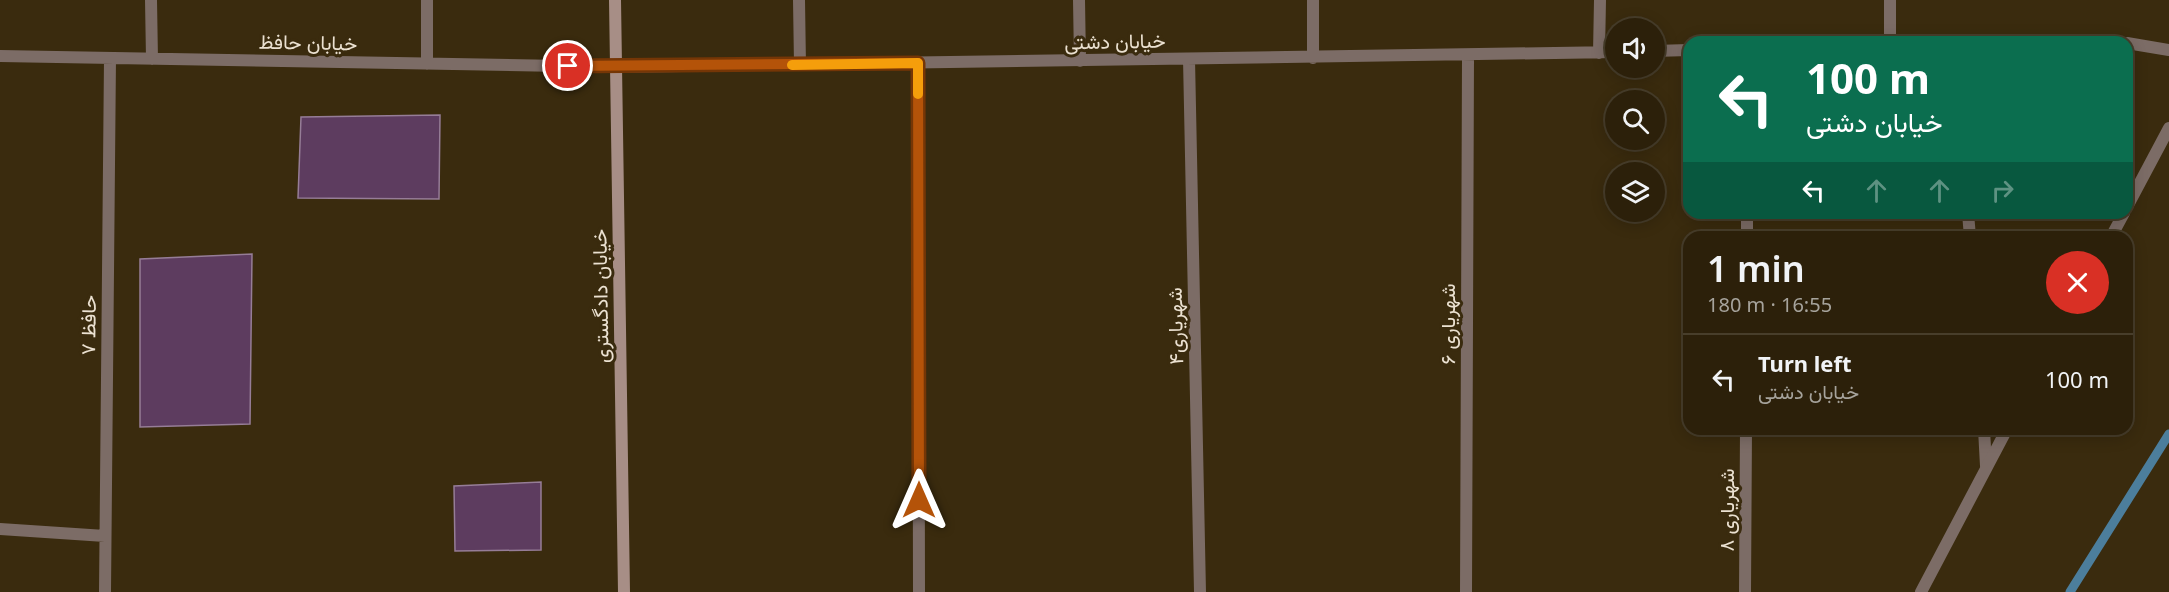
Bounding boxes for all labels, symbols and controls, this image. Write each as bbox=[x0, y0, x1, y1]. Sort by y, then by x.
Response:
map controls bbox=[1605, 18, 1665, 222]
button: sound bbox=[1605, 18, 1665, 78]
street label: خیابان دشتی bbox=[1064, 27, 1166, 55]
street label: خیابان حافظ bbox=[258, 28, 358, 56]
pin bbox=[542, 40, 593, 91]
icon: arrive bbox=[551, 49, 584, 82]
text: 100 m bbox=[1806, 49, 1930, 106]
icon: left bbox=[1707, 60, 1785, 138]
button: search bbox=[1605, 90, 1665, 150]
text: خیابان دشتی bbox=[1806, 103, 1943, 140]
button: layers bbox=[1605, 162, 1665, 222]
icon: left bbox=[1797, 174, 1830, 207]
icon: ahead bbox=[1860, 174, 1893, 207]
icon: ahead bbox=[1923, 174, 1956, 207]
icon: right bbox=[1986, 174, 2019, 207]
street label: خیابان دادگستری bbox=[585, 229, 615, 363]
text: 1 min bbox=[1707, 244, 1805, 293]
button: close bbox=[2046, 251, 2109, 314]
street label: شهریاری ۶ bbox=[1434, 284, 1461, 364]
street label: شهریاری۴ bbox=[1161, 287, 1189, 365]
text: 180 m · 16:55 bbox=[1707, 291, 1832, 318]
street label: حافظ ۷ bbox=[74, 295, 102, 355]
text: Turn left bbox=[1758, 348, 1852, 378]
icon: left bbox=[1707, 363, 1740, 396]
text: 100 m bbox=[2045, 364, 2109, 394]
text: خیابان دشتی bbox=[1758, 378, 1859, 405]
position arrow bbox=[887, 468, 951, 532]
street label: شهریاری ۸ bbox=[1713, 469, 1740, 551]

